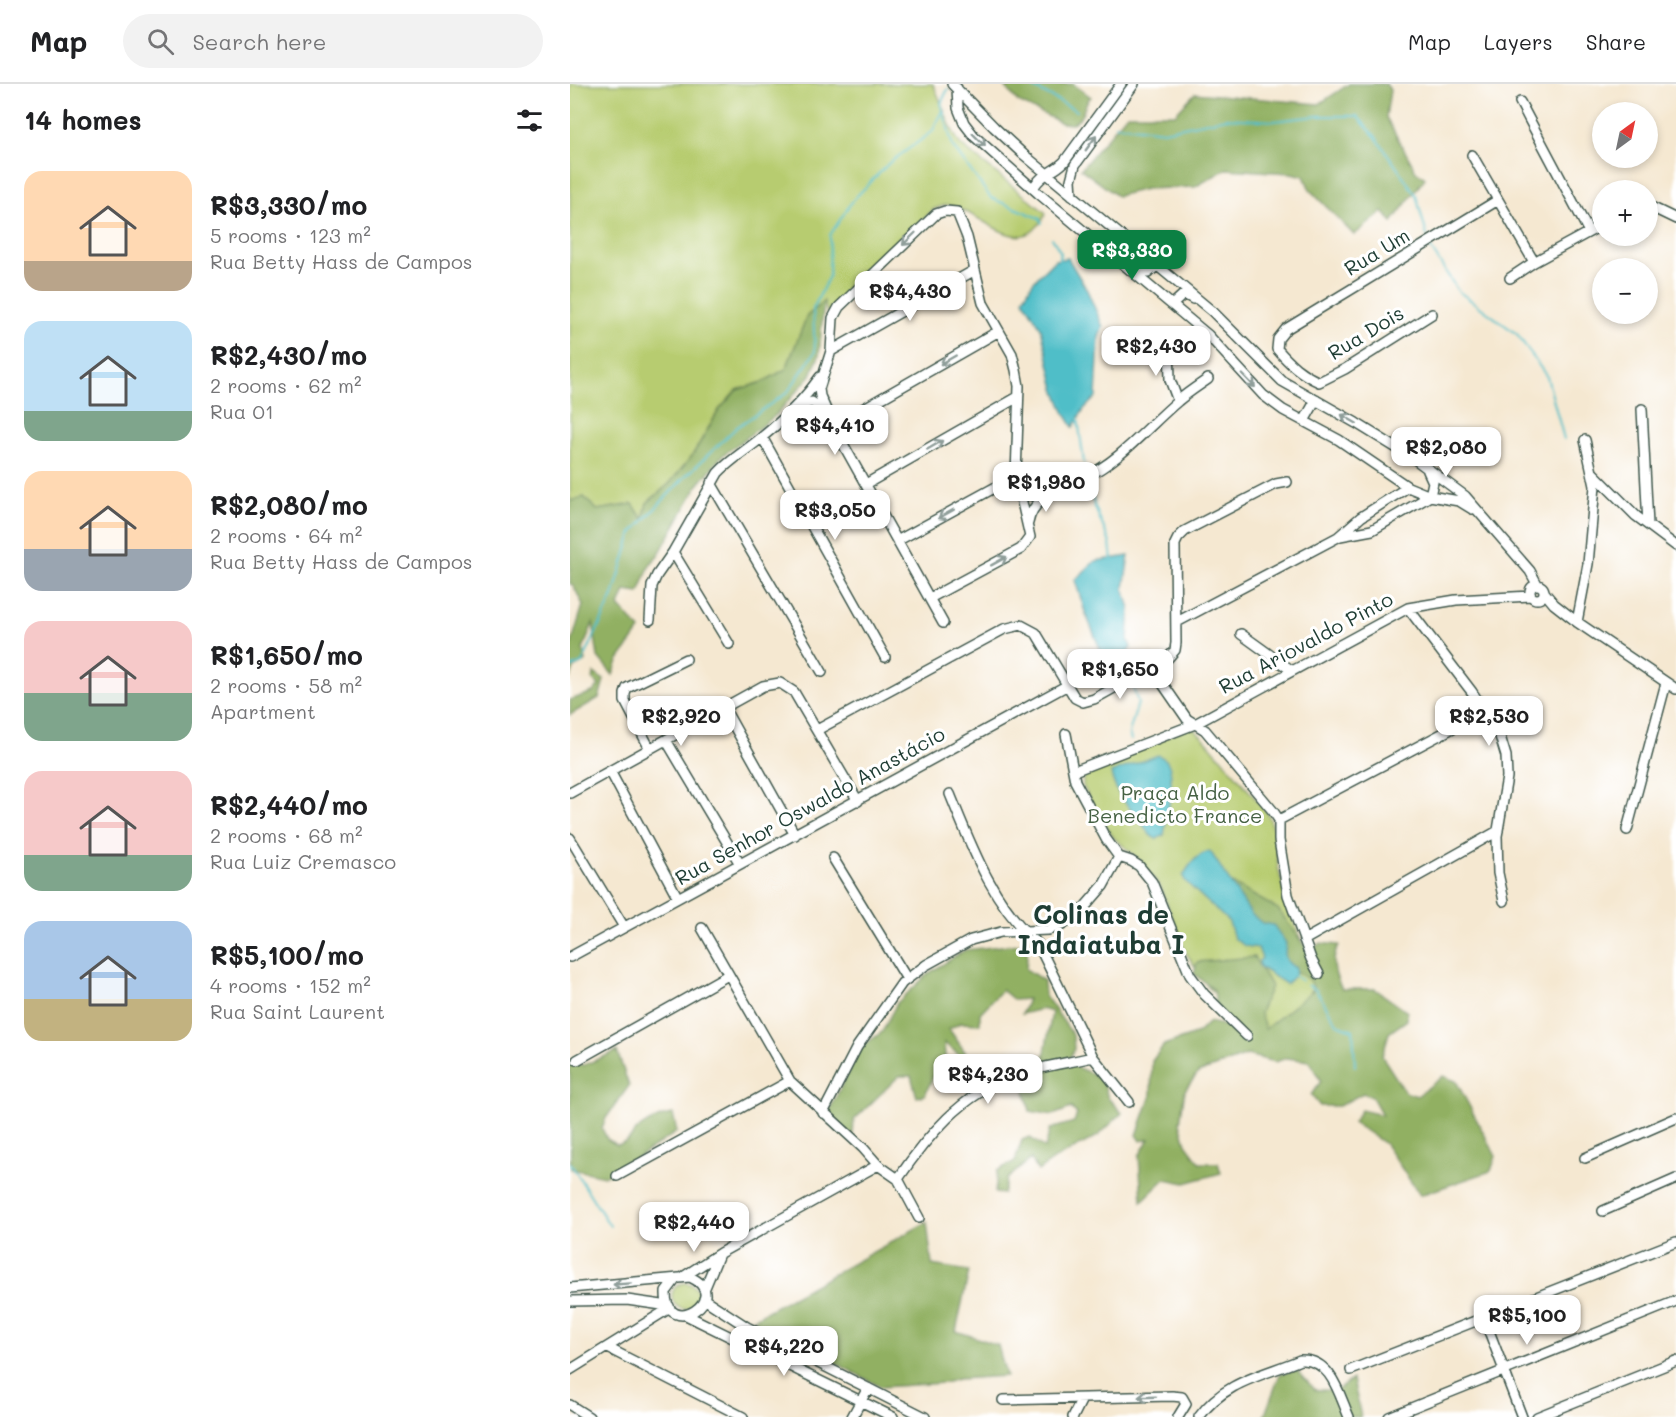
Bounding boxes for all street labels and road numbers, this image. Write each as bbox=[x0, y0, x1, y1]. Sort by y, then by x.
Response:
street label: Rua Um bbox=[1339, 221, 1414, 281]
street label: Rua Dois bbox=[1323, 299, 1408, 365]
street label: Rua Ariovaldo Pinto bbox=[1214, 585, 1397, 699]
street label: Rua Senhor Oswaldo Anastácio bbox=[670, 720, 949, 890]

